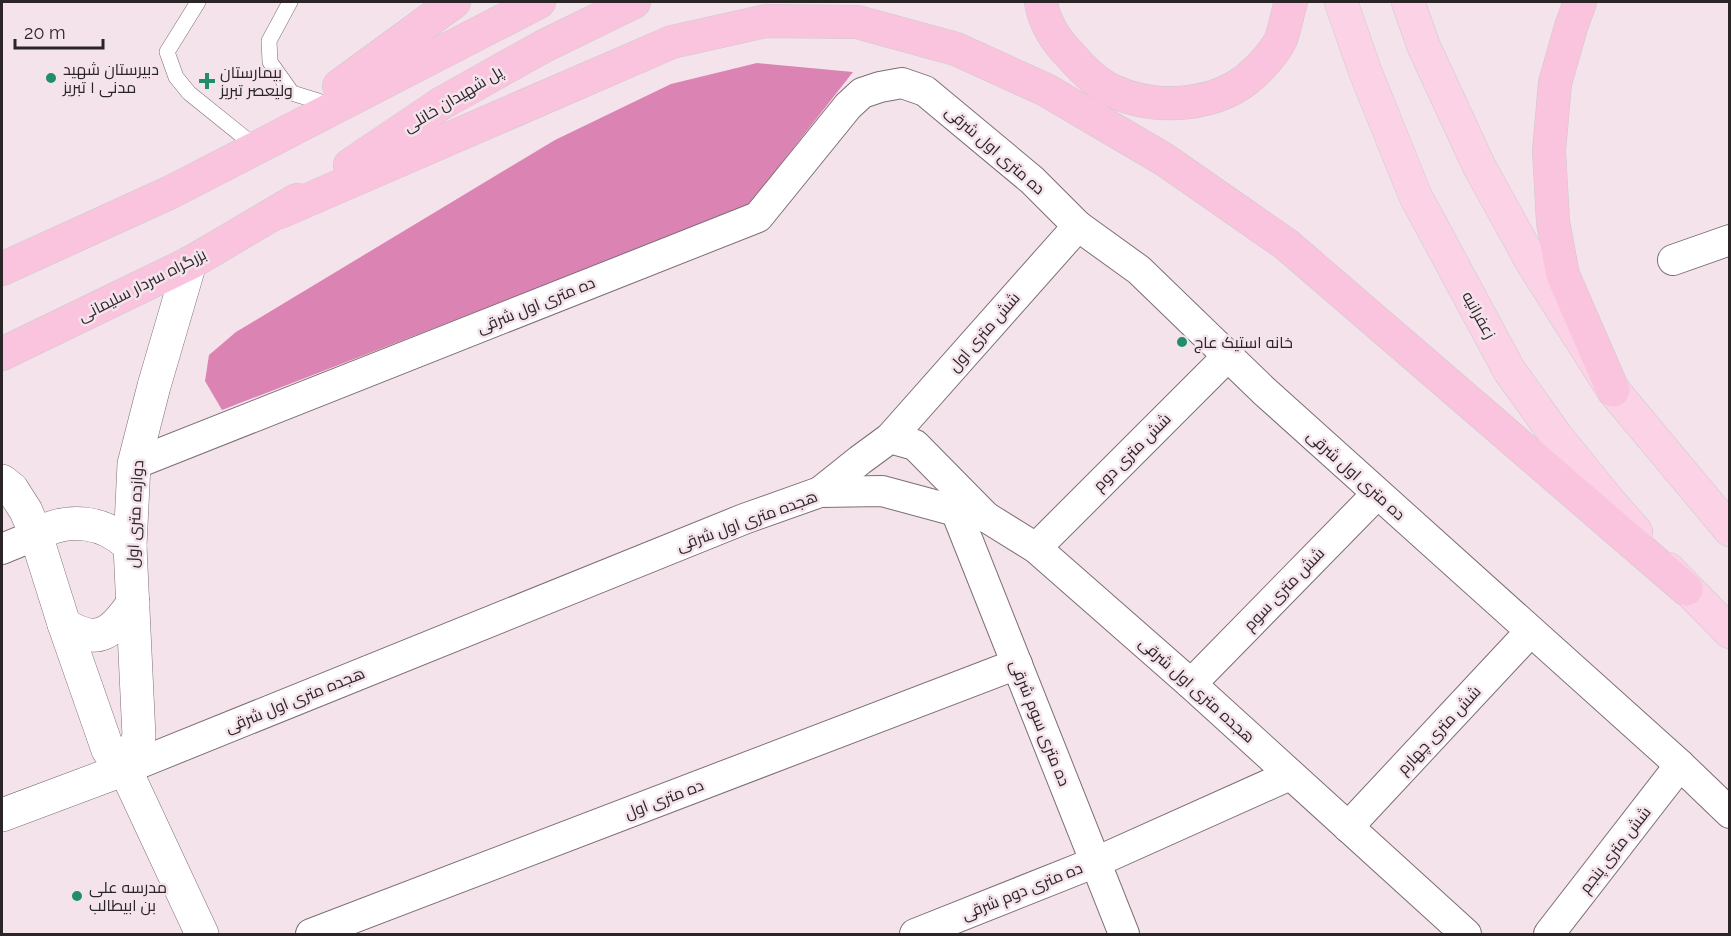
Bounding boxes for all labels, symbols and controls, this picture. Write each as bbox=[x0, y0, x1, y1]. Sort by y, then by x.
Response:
scale bar bbox=[15, 12, 104, 50]
text: 20 m bbox=[24, 22, 66, 43]
place label: دبیرستان شهید مدنی ۱ تبریز bbox=[62, 60, 159, 98]
street label: پل شهیدان خانلی bbox=[400, 61, 508, 138]
place label: بیمارستان ولیعصر تبریز bbox=[219, 63, 293, 100]
marker: دبیرستان شهید مدنی ۱ تبریز bbox=[44, 71, 58, 85]
marker: بیمارستان ولیعصر تبریز bbox=[198, 72, 216, 90]
street label: ده متری اول شرقی bbox=[941, 102, 1049, 199]
street label: بزرگراه سردار سلیمانی bbox=[75, 244, 210, 326]
street label: ده متری اول شرقی bbox=[474, 273, 598, 338]
street label: شش متری اول bbox=[944, 288, 1024, 376]
street label: زعفرانیه bbox=[1458, 288, 1500, 342]
place label: خانه استیک عاج bbox=[1194, 333, 1293, 354]
marker: خانه استیک عاج bbox=[1175, 335, 1189, 349]
street label: شش متری دوم bbox=[1089, 409, 1176, 496]
street label: ده متری اول شرقی bbox=[1302, 426, 1409, 525]
street label: دوازده متری اول bbox=[123, 460, 148, 568]
street label: هجده متری اول شرقی bbox=[674, 487, 820, 556]
street label: شش متری سوم bbox=[1240, 544, 1330, 636]
street label: هجده متری اول شرقی bbox=[1135, 633, 1259, 748]
street label: ده متری سوم شرقی bbox=[1004, 657, 1074, 790]
street label: هجده متری اول شرقی bbox=[222, 663, 368, 738]
street label: شش متری چهارم bbox=[1393, 682, 1486, 779]
street label: ده متری اول bbox=[622, 775, 707, 824]
street label: شش متری پنجم bbox=[1575, 803, 1656, 898]
street label: ده متری دوم شرقی bbox=[959, 858, 1086, 926]
place label: مدرسه علی بن ابیطالب bbox=[89, 878, 167, 916]
marker: مدرسه علی بن ابیطالب bbox=[70, 889, 84, 903]

